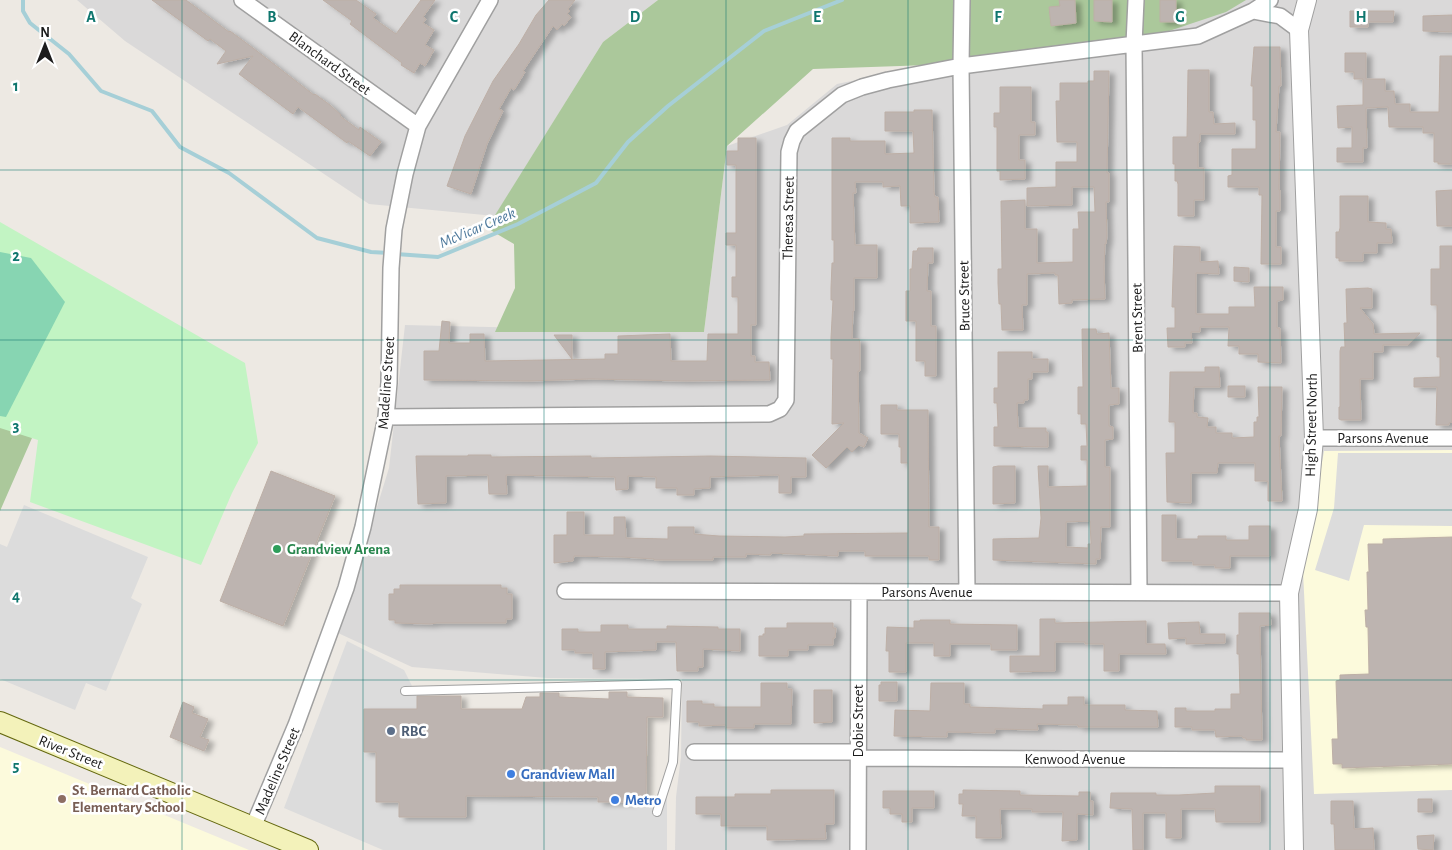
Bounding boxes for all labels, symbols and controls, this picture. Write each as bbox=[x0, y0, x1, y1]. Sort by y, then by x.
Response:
text: A bbox=[86, 9, 96, 25]
text: B bbox=[267, 9, 277, 25]
text: C bbox=[450, 9, 459, 25]
text: D bbox=[630, 9, 641, 25]
text: E bbox=[813, 9, 821, 25]
text: F bbox=[994, 9, 1002, 25]
text: G bbox=[1175, 9, 1185, 25]
text: H bbox=[1355, 9, 1367, 25]
north arrow bbox=[20, 20, 70, 70]
text: N bbox=[40, 26, 50, 40]
street label: Blanchard Street bbox=[286, 29, 374, 98]
text: 1 bbox=[13, 78, 19, 94]
street label: Theresa Street bbox=[780, 176, 797, 260]
water label: McVicar Creek bbox=[437, 205, 518, 251]
text: 2 bbox=[12, 248, 20, 264]
street label: Bruce Street bbox=[956, 260, 973, 332]
street label: Brent Street bbox=[1129, 283, 1146, 353]
street label: Madeline Street bbox=[376, 336, 397, 430]
street label: High Street North bbox=[1303, 373, 1320, 477]
text: 3 bbox=[13, 418, 20, 434]
street label: Parsons Avenue bbox=[1337, 431, 1429, 446]
place label: Grandview Arena bbox=[287, 542, 390, 557]
marker: Grandview Arena bbox=[271, 543, 283, 555]
street label: Parsons Avenue bbox=[881, 585, 973, 600]
text: 4 bbox=[12, 588, 20, 604]
street label: Dobie Street bbox=[851, 684, 866, 758]
place label: RBC bbox=[401, 724, 427, 739]
street label: Madeline Street bbox=[252, 725, 303, 817]
marker: RBC bbox=[385, 725, 397, 737]
street label: River Street bbox=[37, 733, 105, 772]
street label: Kenwood Avenue bbox=[1025, 752, 1125, 767]
text: 5 bbox=[13, 758, 20, 774]
place label: Grandview Mall bbox=[521, 767, 615, 782]
marker: Grandview Mall bbox=[505, 768, 517, 780]
place label: St. Bernard Catholic Elementary School bbox=[72, 783, 191, 815]
marker: St. Bernard Catholic Elementary School bbox=[56, 793, 68, 805]
place label: Metro bbox=[625, 793, 662, 808]
marker: Metro bbox=[609, 794, 621, 806]

